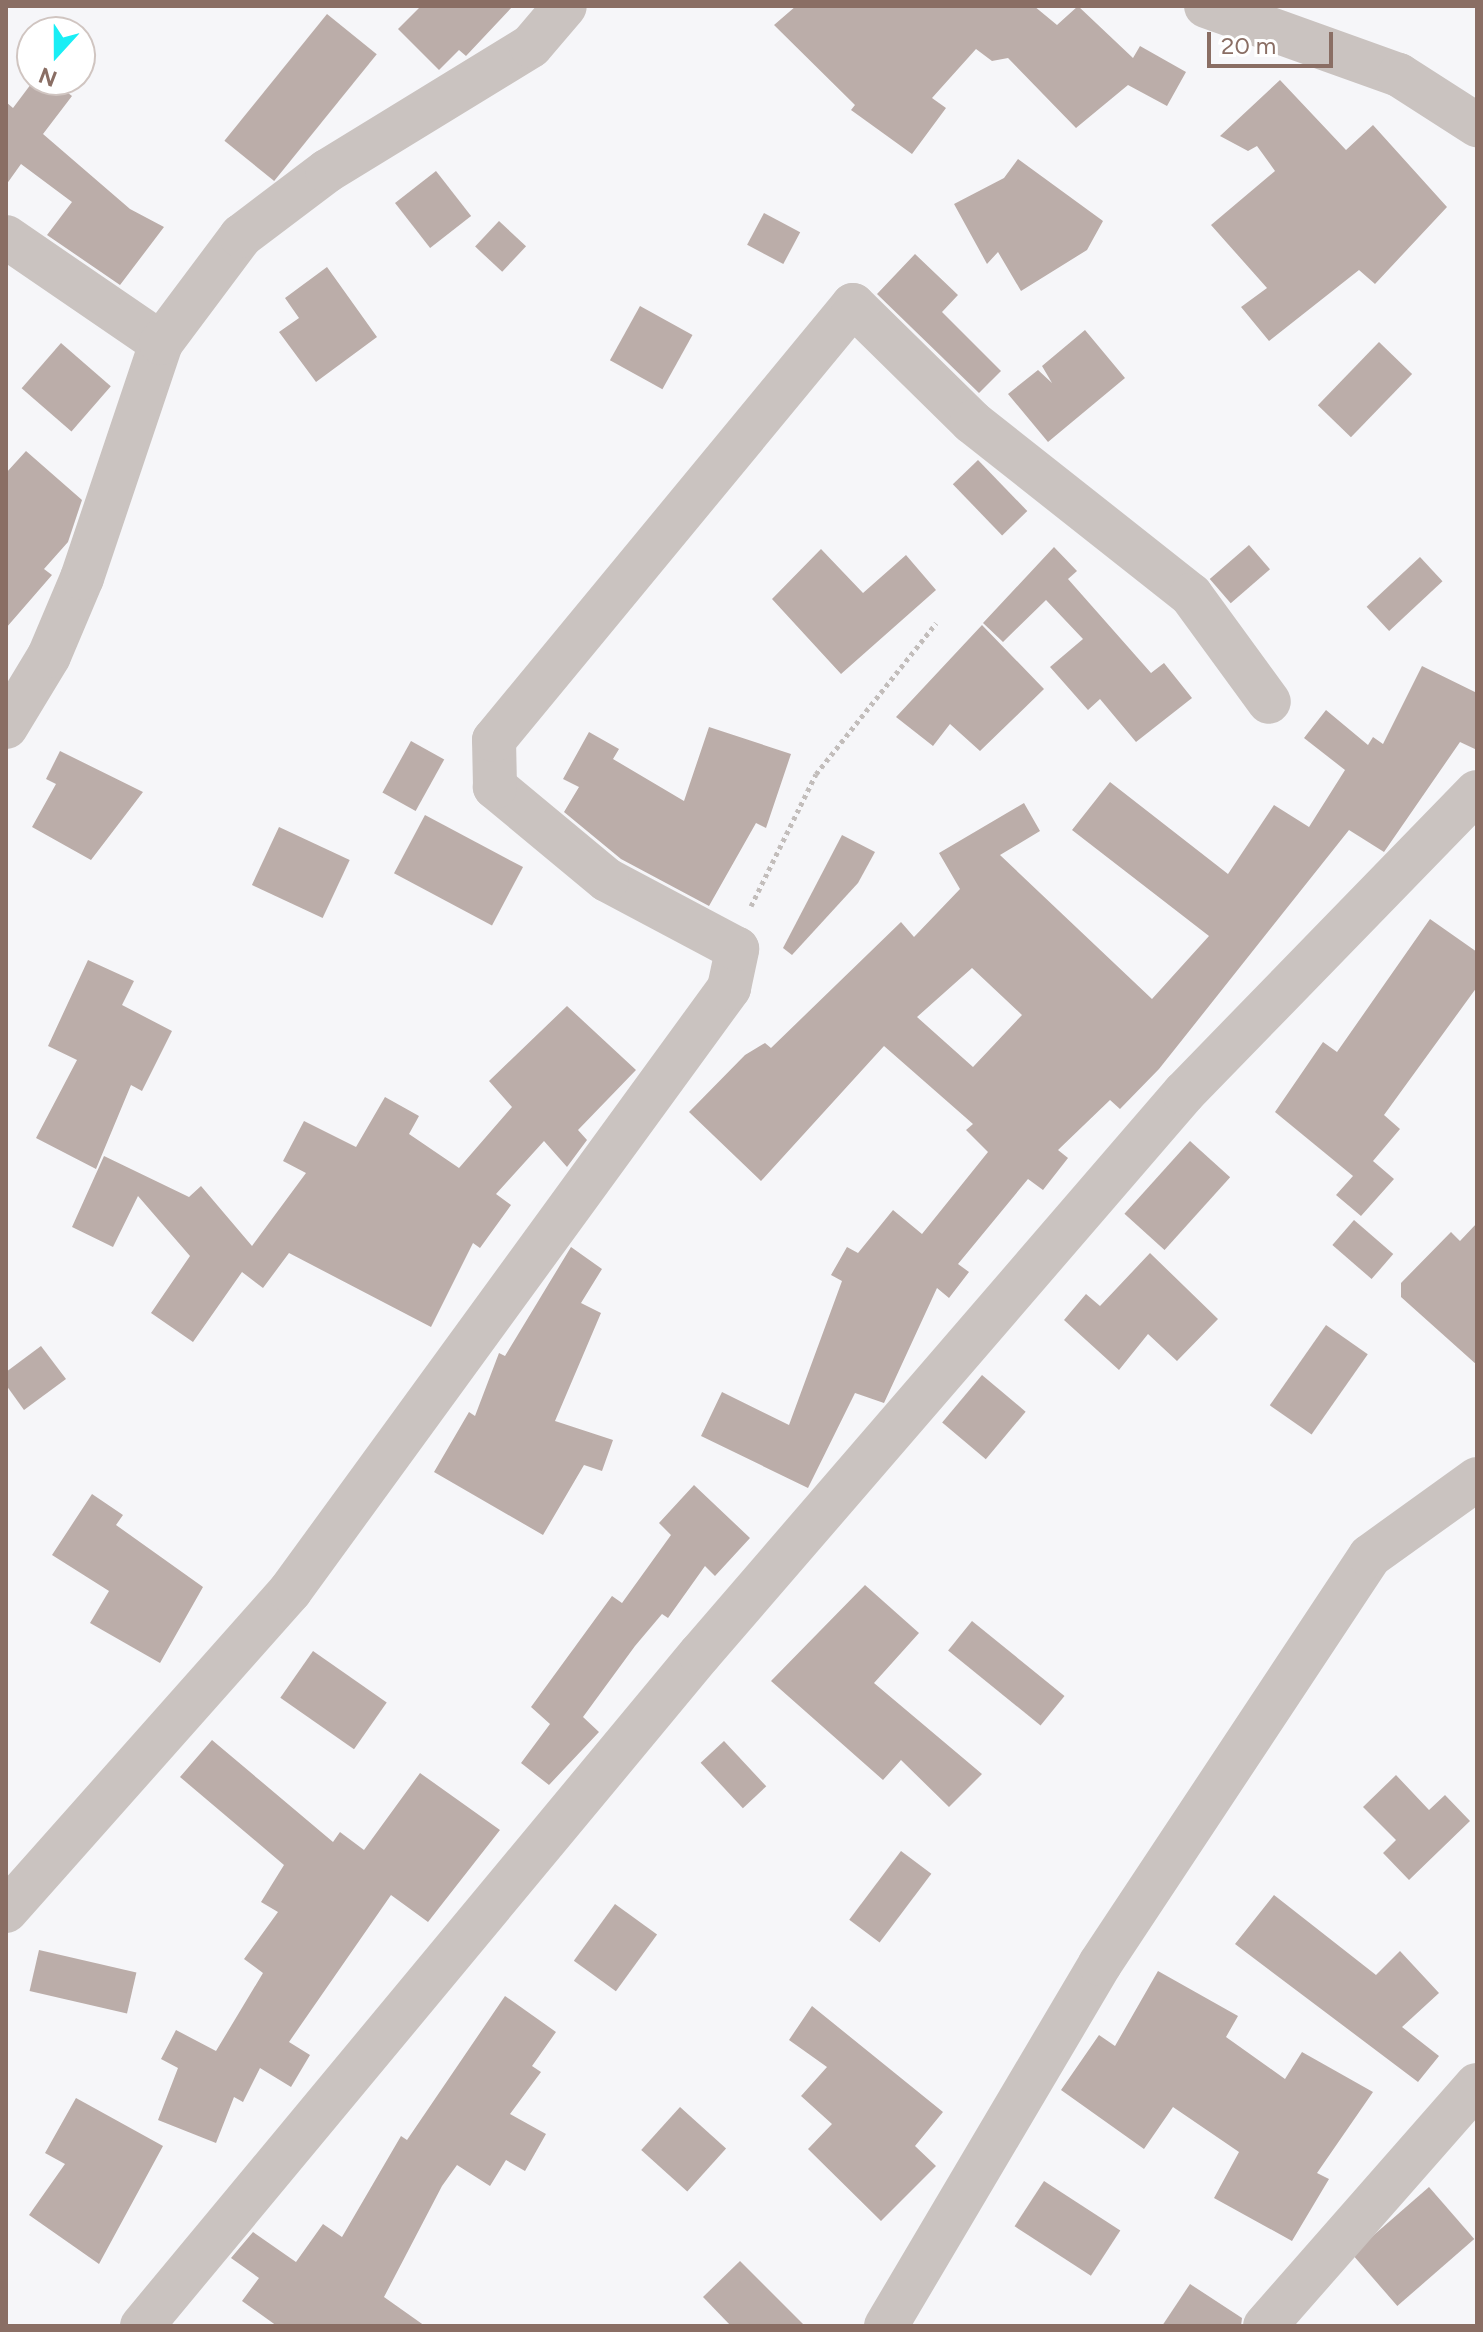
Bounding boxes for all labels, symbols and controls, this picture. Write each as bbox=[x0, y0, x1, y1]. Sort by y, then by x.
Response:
north arrow bbox=[16, 16, 96, 96]
scale bar bbox=[1211, 16, 1337, 66]
text: 20 m bbox=[1221, 31, 1276, 60]
text: N bbox=[35, 61, 61, 93]

